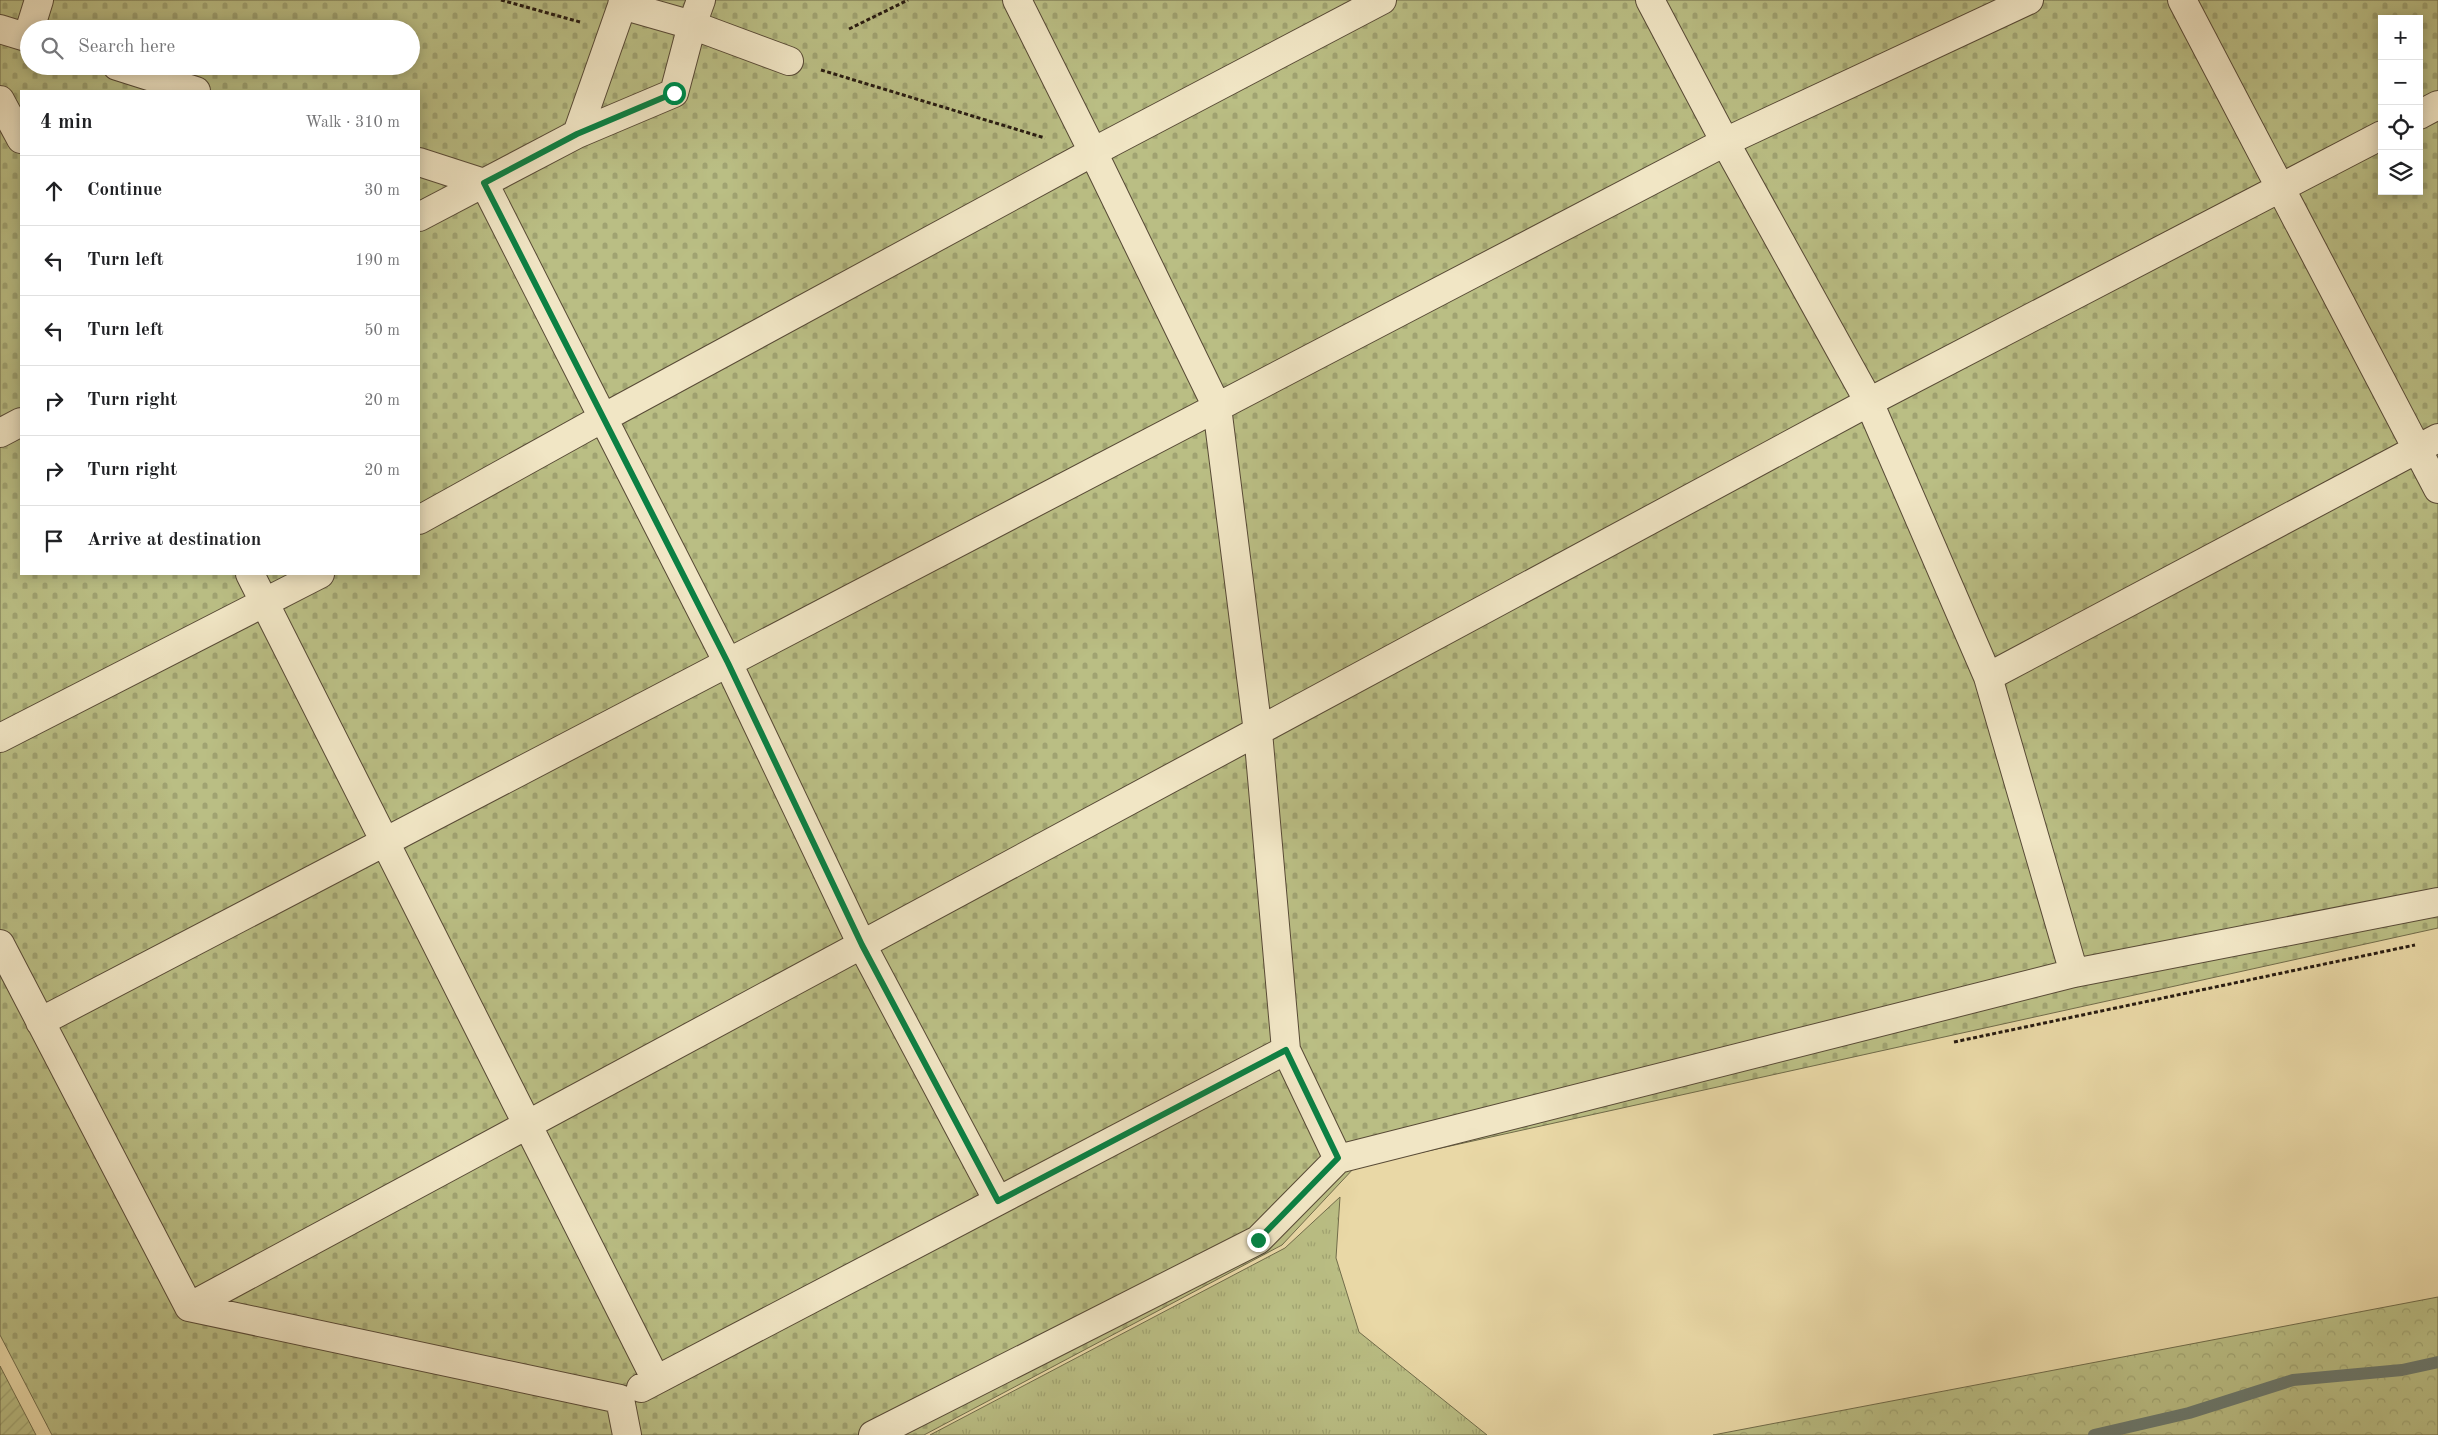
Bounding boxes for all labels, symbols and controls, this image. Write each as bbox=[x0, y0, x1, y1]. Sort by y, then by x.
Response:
map controls bbox=[2378, 15, 2423, 195]
button: + bbox=[2378, 15, 2423, 60]
search box bbox=[20, 20, 420, 75]
icon: search bbox=[38, 34, 66, 62]
text: Search here bbox=[78, 38, 175, 57]
button: − bbox=[2378, 60, 2423, 105]
route start bbox=[663, 82, 686, 105]
button: locate bbox=[2378, 105, 2423, 150]
text: 4 min bbox=[40, 112, 93, 133]
text: Walk · 310 m bbox=[305, 115, 400, 131]
button: layers bbox=[2378, 150, 2423, 195]
icon: ahead bbox=[40, 177, 68, 205]
text: Continue bbox=[87, 181, 162, 200]
text: 30 m bbox=[364, 183, 400, 199]
icon: left bbox=[40, 247, 68, 275]
text: Turn left bbox=[87, 251, 164, 270]
text: 190 m bbox=[355, 253, 400, 269]
icon: left bbox=[40, 317, 68, 345]
text: Turn left bbox=[87, 321, 164, 340]
text: 50 m bbox=[364, 323, 400, 339]
icon: right bbox=[40, 387, 68, 415]
text: Turn right bbox=[87, 391, 177, 410]
text: 20 m bbox=[364, 393, 400, 409]
icon: right bbox=[40, 457, 68, 485]
text: Turn right bbox=[87, 461, 177, 480]
text: 20 m bbox=[364, 463, 400, 479]
icon: arrive bbox=[40, 527, 68, 555]
text: Arrive at destination bbox=[87, 531, 261, 550]
route end bbox=[1247, 1229, 1270, 1252]

